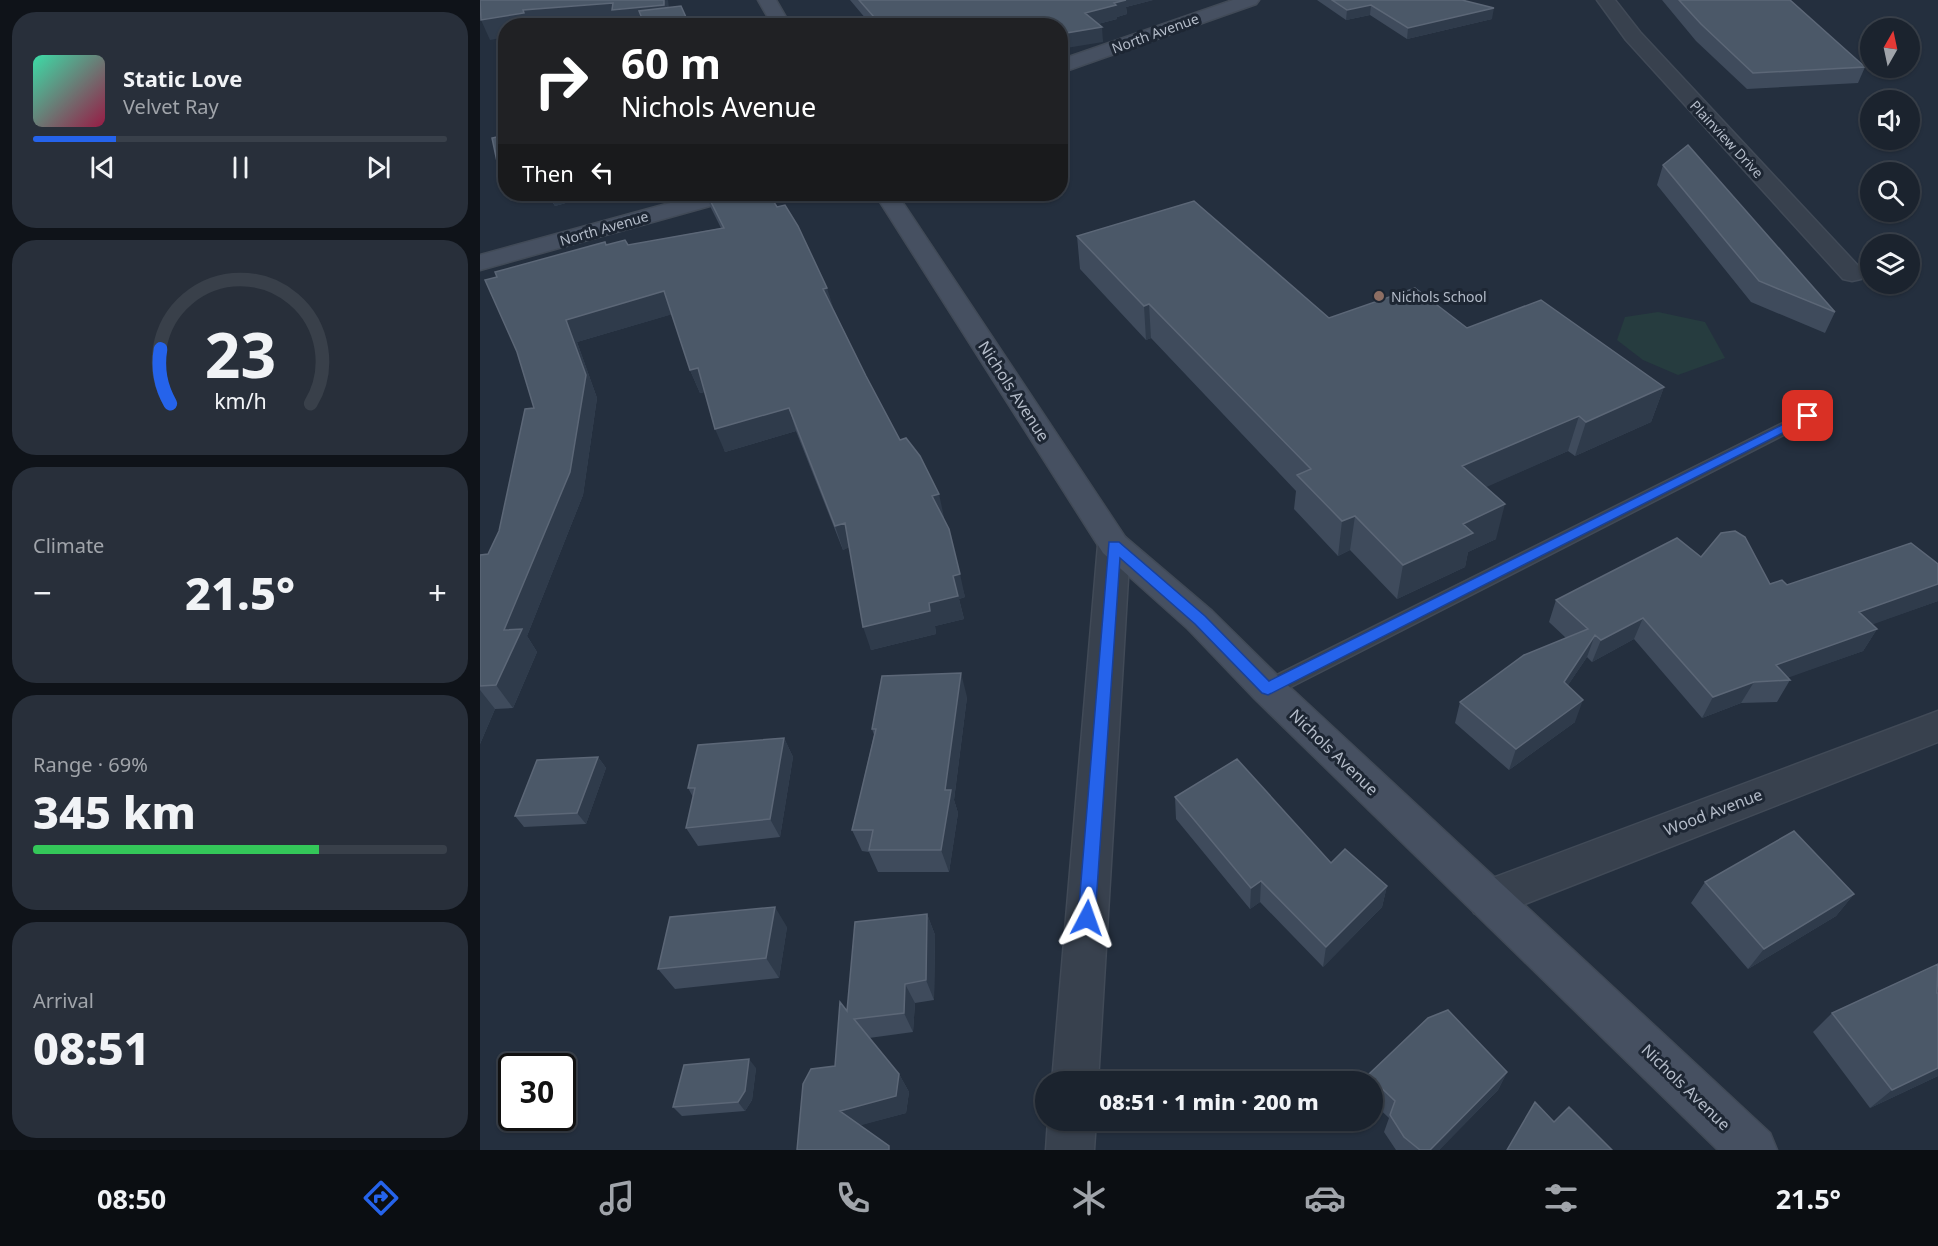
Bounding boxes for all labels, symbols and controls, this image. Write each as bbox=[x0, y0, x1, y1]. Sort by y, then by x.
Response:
street label: North Avenue bbox=[1109, 8, 1201, 58]
north arrow bbox=[1860, 18, 1920, 78]
map controls bbox=[1860, 18, 1920, 294]
text: 60 m bbox=[621, 34, 721, 91]
icon: right bbox=[522, 42, 600, 120]
text: Static Love bbox=[123, 63, 242, 93]
text: Nichols Avenue bbox=[621, 88, 816, 125]
button: sound bbox=[1860, 90, 1920, 150]
text: Velvet Ray bbox=[123, 93, 219, 120]
street label: Plainview Drive bbox=[1686, 96, 1768, 182]
icon: previous bbox=[86, 151, 119, 184]
icon: pause bbox=[224, 151, 257, 184]
icon: next bbox=[362, 151, 395, 184]
icon: left bbox=[586, 156, 619, 189]
text: Then bbox=[522, 158, 574, 188]
button: search bbox=[1860, 162, 1920, 222]
street label: North Avenue bbox=[557, 206, 651, 250]
button: layers bbox=[1860, 234, 1920, 294]
place label: Nichols School bbox=[1391, 287, 1487, 306]
marker: Nichols School bbox=[1372, 289, 1386, 303]
text: 23 bbox=[204, 312, 276, 397]
street label: Nichols Avenue bbox=[973, 337, 1055, 445]
text: km/h bbox=[214, 387, 266, 416]
pin bbox=[1782, 390, 1833, 441]
icon: arrive bbox=[1791, 399, 1824, 432]
text: Climate bbox=[33, 532, 104, 559]
text: 21.5° bbox=[185, 562, 295, 623]
text: − bbox=[33, 570, 52, 615]
text: + bbox=[428, 570, 447, 615]
street label: Nichols Avenue bbox=[1285, 704, 1383, 800]
text: Range · 69% bbox=[33, 751, 148, 778]
text: 345 km bbox=[33, 781, 196, 842]
street label: Wood Avenue bbox=[1660, 783, 1766, 841]
position arrow bbox=[1055, 886, 1119, 950]
text: Arrival bbox=[33, 987, 94, 1014]
text: 08:51 bbox=[33, 1017, 150, 1078]
street label: Nichols Avenue bbox=[1637, 1039, 1735, 1135]
speed limit sign: 30 bbox=[498, 1053, 576, 1131]
text: 08:51 · 1 min · 200 m bbox=[1099, 1086, 1319, 1116]
icon: directions bbox=[360, 1177, 402, 1219]
icon: music bbox=[596, 1177, 638, 1219]
icon: phone bbox=[832, 1177, 874, 1219]
icon: climate bbox=[1068, 1177, 1110, 1219]
icon: car bbox=[1304, 1177, 1346, 1219]
icon: filters bbox=[1540, 1177, 1582, 1219]
text: 08:50 bbox=[97, 1180, 166, 1217]
text: 21.5° bbox=[1776, 1180, 1841, 1217]

